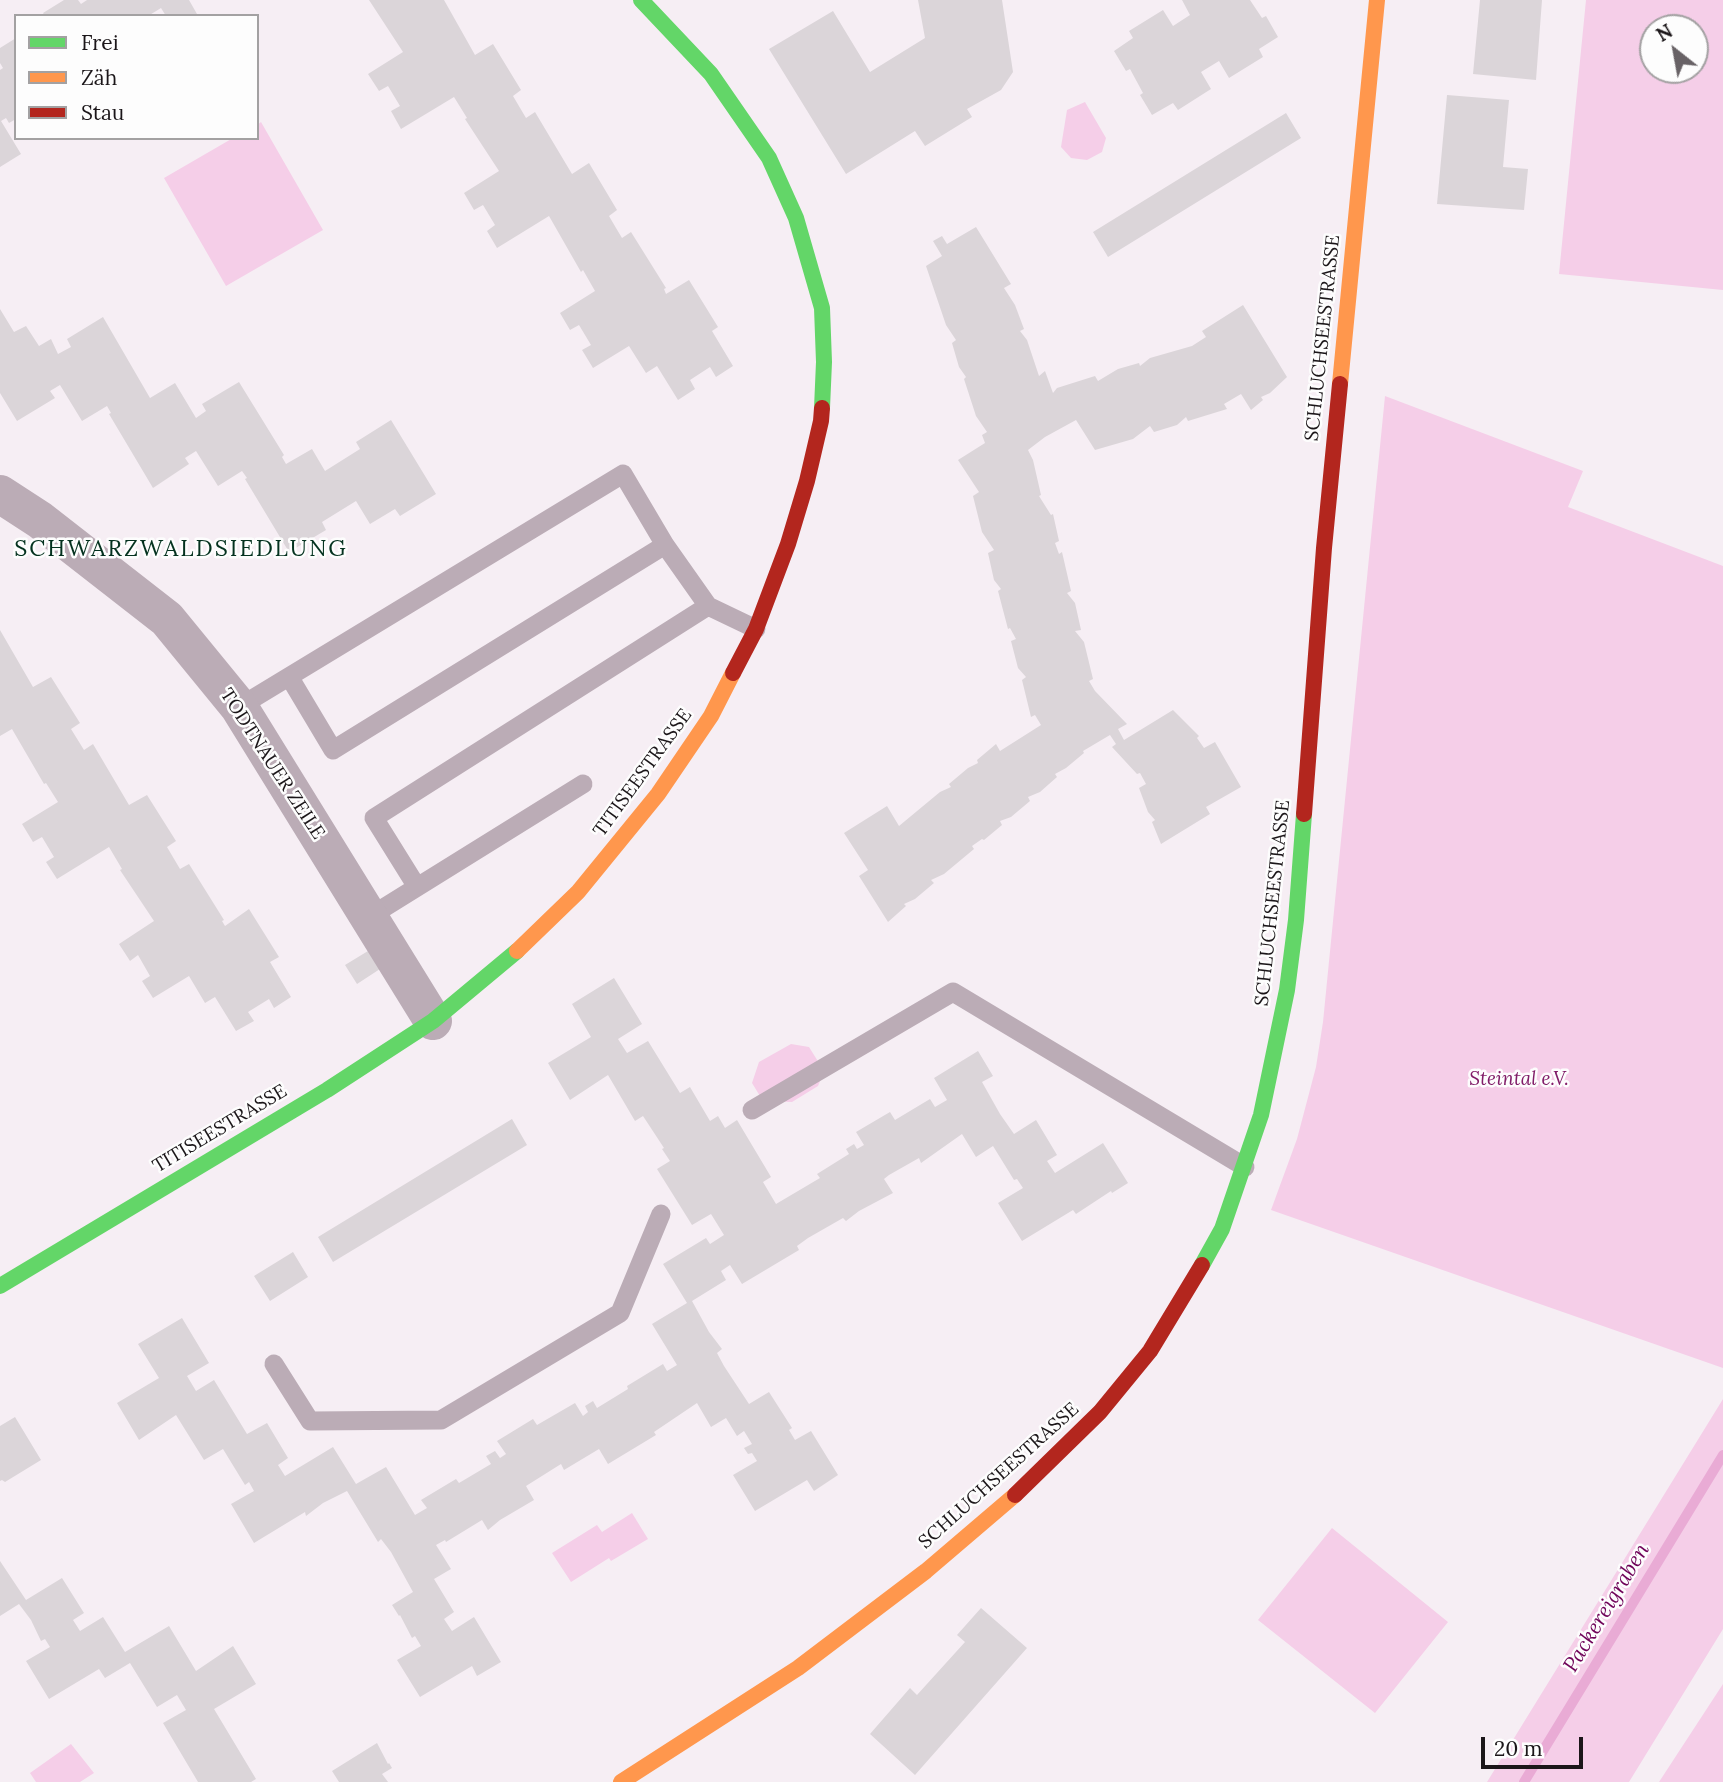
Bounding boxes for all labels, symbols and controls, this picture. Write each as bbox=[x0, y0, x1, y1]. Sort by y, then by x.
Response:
legend bbox=[14, 14, 259, 140]
north arrow bbox=[1639, 14, 1709, 84]
text: N bbox=[1652, 19, 1677, 47]
text: Frei bbox=[81, 29, 119, 56]
text: Zäh bbox=[81, 64, 117, 91]
text: Stau bbox=[81, 99, 124, 126]
street label: SCHLUCHSEESTRASSE bbox=[1301, 234, 1345, 442]
district label: SCHWARZWALDSIEDLUNG bbox=[17, 535, 345, 563]
street label: TODTNAUER ZEILE bbox=[215, 684, 329, 844]
street label: TITISEESTRASSE bbox=[589, 705, 697, 841]
street label: SCHLUCHSEESTRASSE bbox=[1251, 799, 1295, 1007]
park label: Steintal e.V. bbox=[1469, 1069, 1569, 1091]
street label: TITISEESTRASSE bbox=[149, 1080, 291, 1178]
street label: SCHLUCHSEESTRASSE bbox=[914, 1398, 1084, 1554]
water label: Packereigraben bbox=[1559, 1539, 1655, 1677]
scale bar bbox=[1485, 1722, 1586, 1766]
text: 20 m bbox=[1494, 1735, 1543, 1762]

